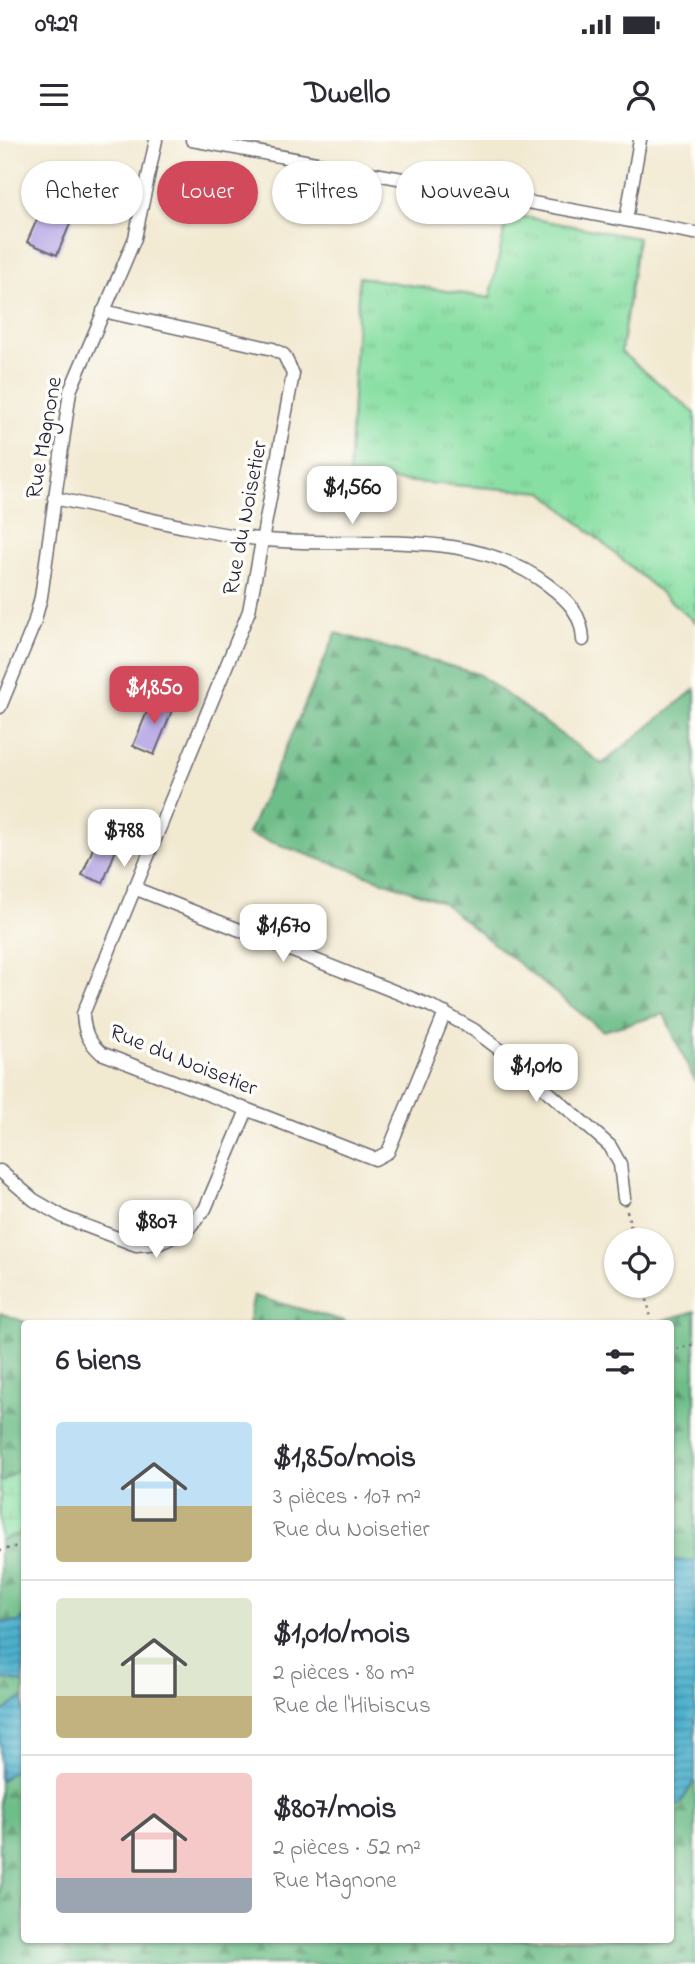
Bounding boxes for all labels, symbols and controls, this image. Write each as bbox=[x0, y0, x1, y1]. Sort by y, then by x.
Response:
text: 09:29 bbox=[35, 6, 77, 44]
text: Dwello bbox=[304, 71, 391, 118]
icon: menu bbox=[35, 76, 73, 114]
icon: person bbox=[622, 76, 660, 114]
chip: Acheter bbox=[21, 161, 143, 224]
chip: Louer bbox=[157, 161, 258, 224]
chip: Filtres bbox=[272, 161, 382, 224]
chip: Nouveau bbox=[396, 161, 534, 224]
street label: Rue Magnone bbox=[18, 374, 73, 502]
street label: Rue du Noisetier bbox=[215, 437, 277, 598]
pin: $1,560 bbox=[295, 466, 409, 526]
text: $1,560 bbox=[323, 472, 381, 505]
pin: $1,850 bbox=[97, 666, 211, 726]
text: $1,850 bbox=[126, 672, 182, 705]
pin: $788 bbox=[83, 810, 165, 869]
text: $788 bbox=[104, 815, 144, 848]
pin: $1,670 bbox=[226, 904, 340, 964]
text: $1,670 bbox=[256, 910, 310, 943]
street label: Rue du Noisetier bbox=[104, 1016, 263, 1106]
pin: $1,010 bbox=[479, 1044, 593, 1104]
text: $1,010 bbox=[510, 1050, 562, 1083]
pin: $807 bbox=[115, 1200, 197, 1260]
text: $807 bbox=[135, 1206, 177, 1239]
map controls bbox=[604, 1228, 674, 1298]
button: locate bbox=[604, 1228, 674, 1298]
text: 6 biens bbox=[56, 1340, 141, 1384]
icon: filters bbox=[601, 1343, 639, 1381]
text: $1,850/mois bbox=[273, 1437, 416, 1481]
icon: home bbox=[112, 1450, 196, 1534]
text: 3 pièces · 107 m² bbox=[273, 1481, 421, 1514]
text: Rue du Noisetier bbox=[273, 1514, 430, 1547]
text: $1,010/mois bbox=[273, 1613, 410, 1657]
icon: home bbox=[112, 1626, 196, 1710]
text: 2 pièces · 80 m² bbox=[273, 1657, 415, 1690]
text: Rue de l'Hibiscus bbox=[273, 1690, 431, 1723]
text: $807/mois bbox=[273, 1788, 397, 1832]
icon: home bbox=[112, 1801, 196, 1885]
text: 2 pièces · 52 m² bbox=[273, 1832, 421, 1865]
text: Rue Magnone bbox=[273, 1865, 397, 1898]

